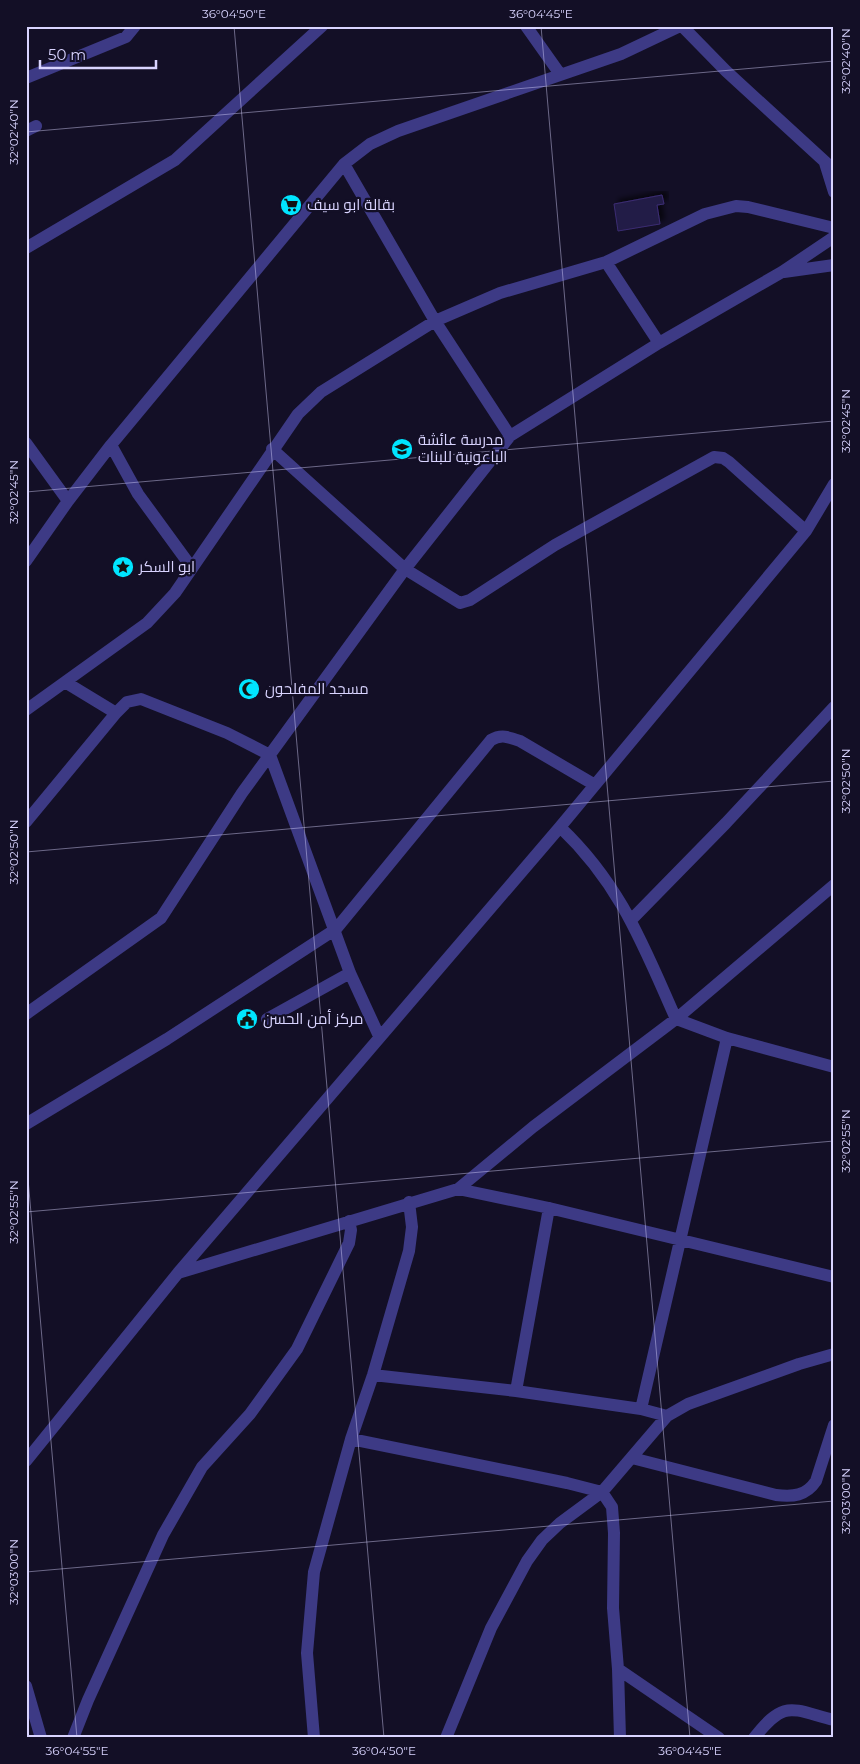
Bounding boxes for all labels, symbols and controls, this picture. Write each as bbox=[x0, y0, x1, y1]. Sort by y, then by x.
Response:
text: 36°04'50"E bbox=[202, 6, 266, 21]
text: 36°04'45"E bbox=[509, 6, 573, 21]
text: 32°02'40"N bbox=[838, 28, 853, 94]
scale bar bbox=[40, 38, 156, 70]
text: 50 m bbox=[48, 45, 86, 64]
text: 32°02'40"N bbox=[6, 99, 21, 165]
supermarket icon: بقالة ابو سيف bbox=[279, 193, 303, 217]
place label: بقالة ابو سيف bbox=[307, 195, 395, 214]
text: 32°02'45"N bbox=[838, 389, 853, 453]
place label: مدرسة عائشة الباعونية للبنات bbox=[418, 430, 507, 466]
school or university icon: مدرسة عائشة الباعونية للبنات bbox=[390, 437, 414, 461]
text: 32°02'45"N bbox=[6, 460, 21, 524]
place icon: ابو السكر bbox=[111, 555, 135, 579]
place label: ابو السكر bbox=[138, 557, 195, 576]
mosque icon: مسجد المفلحون bbox=[237, 677, 261, 701]
place label: مسجد المفلحون bbox=[265, 679, 369, 699]
text: 32°02'50"N bbox=[838, 749, 853, 813]
text: 32°02'50"N bbox=[6, 820, 21, 884]
public building icon: مركز أمن الحسن bbox=[235, 1007, 259, 1031]
place label: مركز أمن الحسن bbox=[263, 1009, 363, 1029]
text: 32°02'55"N bbox=[838, 1109, 853, 1173]
text: 32°02'55"N bbox=[6, 1180, 21, 1244]
text: 32°03'00"N bbox=[838, 1468, 853, 1534]
text: 32°03'00"N bbox=[6, 1539, 21, 1605]
text: 36°04'55"E bbox=[46, 1743, 108, 1758]
text: 36°04'50"E bbox=[352, 1743, 416, 1758]
text: 36°04'45"E bbox=[658, 1743, 722, 1758]

